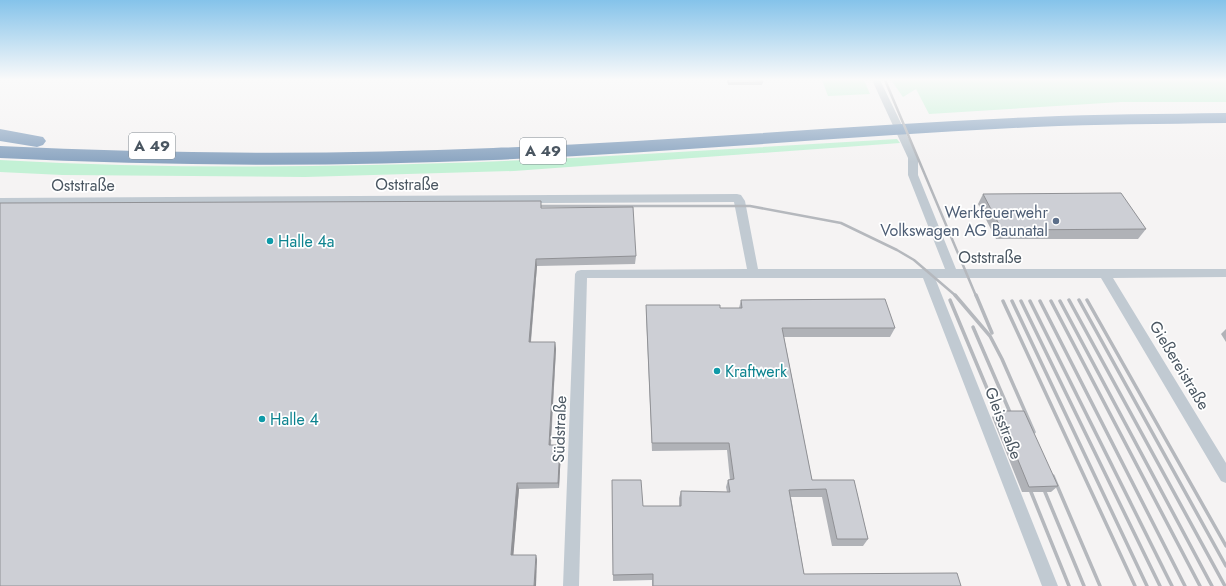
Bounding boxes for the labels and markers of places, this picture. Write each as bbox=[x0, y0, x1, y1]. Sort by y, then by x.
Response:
place label: Werkfeuerwehr Volkswagen AG Baunatal bbox=[880, 201, 1049, 242]
marker: Werkfeuerwehr Volkswagen AG Baunatal bbox=[1051, 216, 1061, 226]
place label: Halle 4a bbox=[278, 230, 335, 253]
marker: Halle 4a bbox=[265, 236, 275, 246]
place label: Kraftwerk bbox=[725, 360, 788, 383]
marker: Kraftwerk bbox=[712, 366, 722, 376]
place label: Halle 4 bbox=[270, 408, 319, 431]
marker: Halle 4 bbox=[257, 414, 267, 424]

